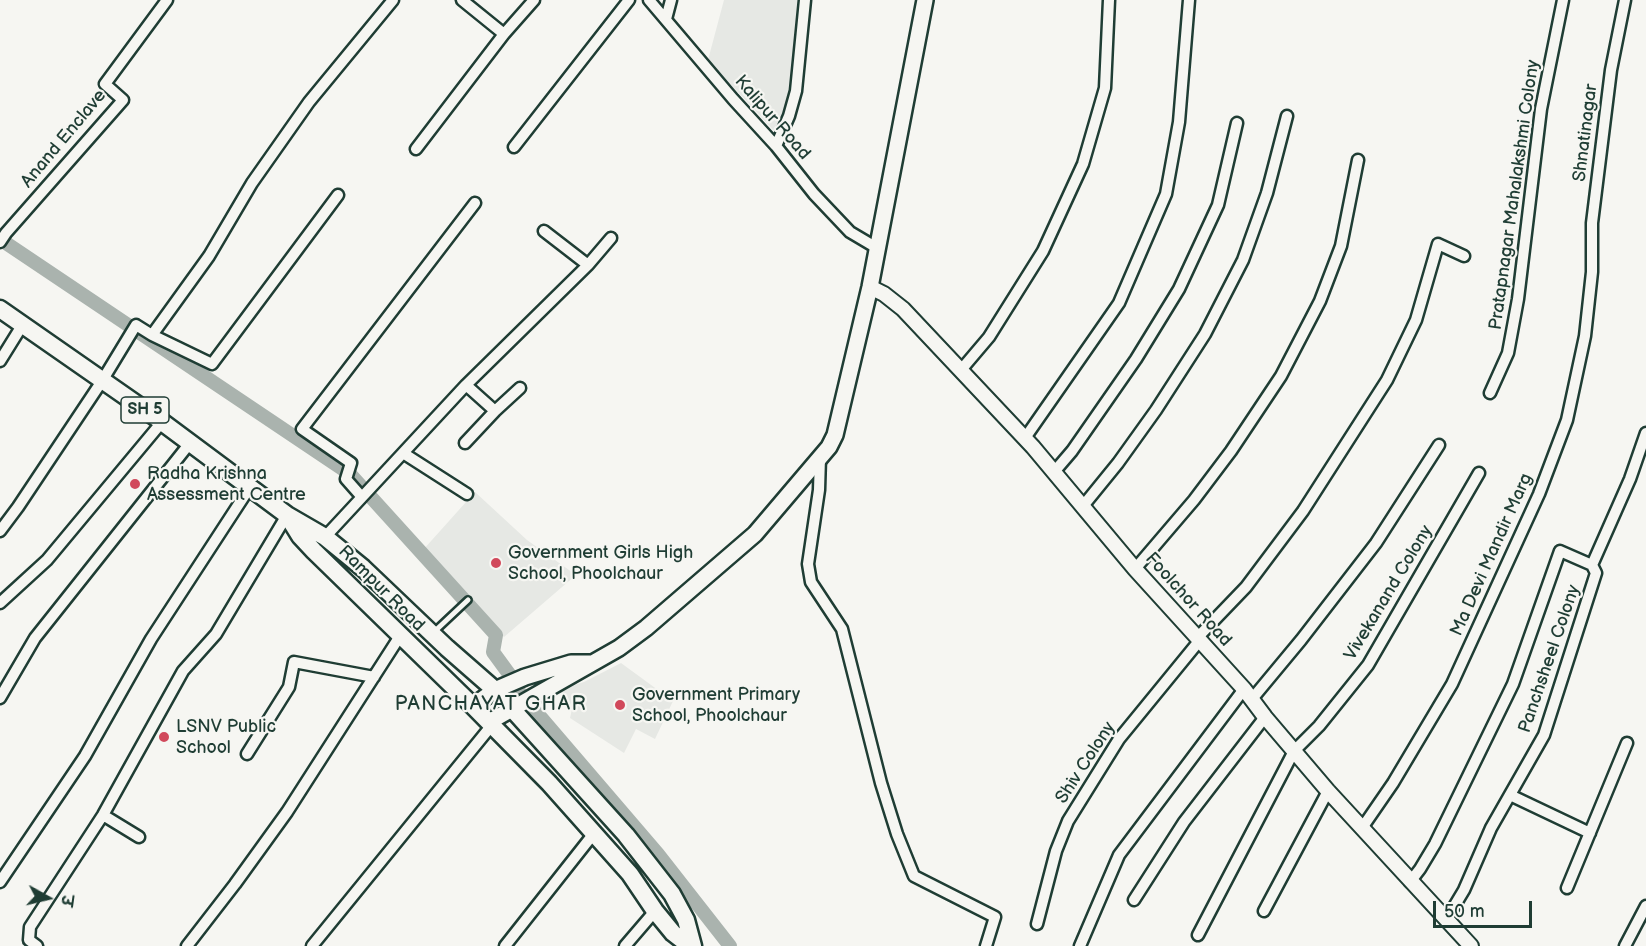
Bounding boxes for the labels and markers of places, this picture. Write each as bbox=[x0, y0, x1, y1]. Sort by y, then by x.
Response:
place label: Radha Krishna Assessment Centre bbox=[147, 463, 306, 506]
marker: Radha Krishna Assessment Centre bbox=[128, 477, 142, 491]
place label: Government Girls High School, Phoolchaur bbox=[508, 542, 693, 584]
marker: Government Girls High School, Phoolchaur bbox=[489, 556, 503, 570]
place label: Government Primary School, Phoolchaur bbox=[632, 684, 800, 726]
marker: Government Primary School, Phoolchaur bbox=[613, 698, 627, 712]
place label: LSNV Public School bbox=[176, 716, 276, 758]
marker: LSNV Public School bbox=[157, 730, 171, 744]

